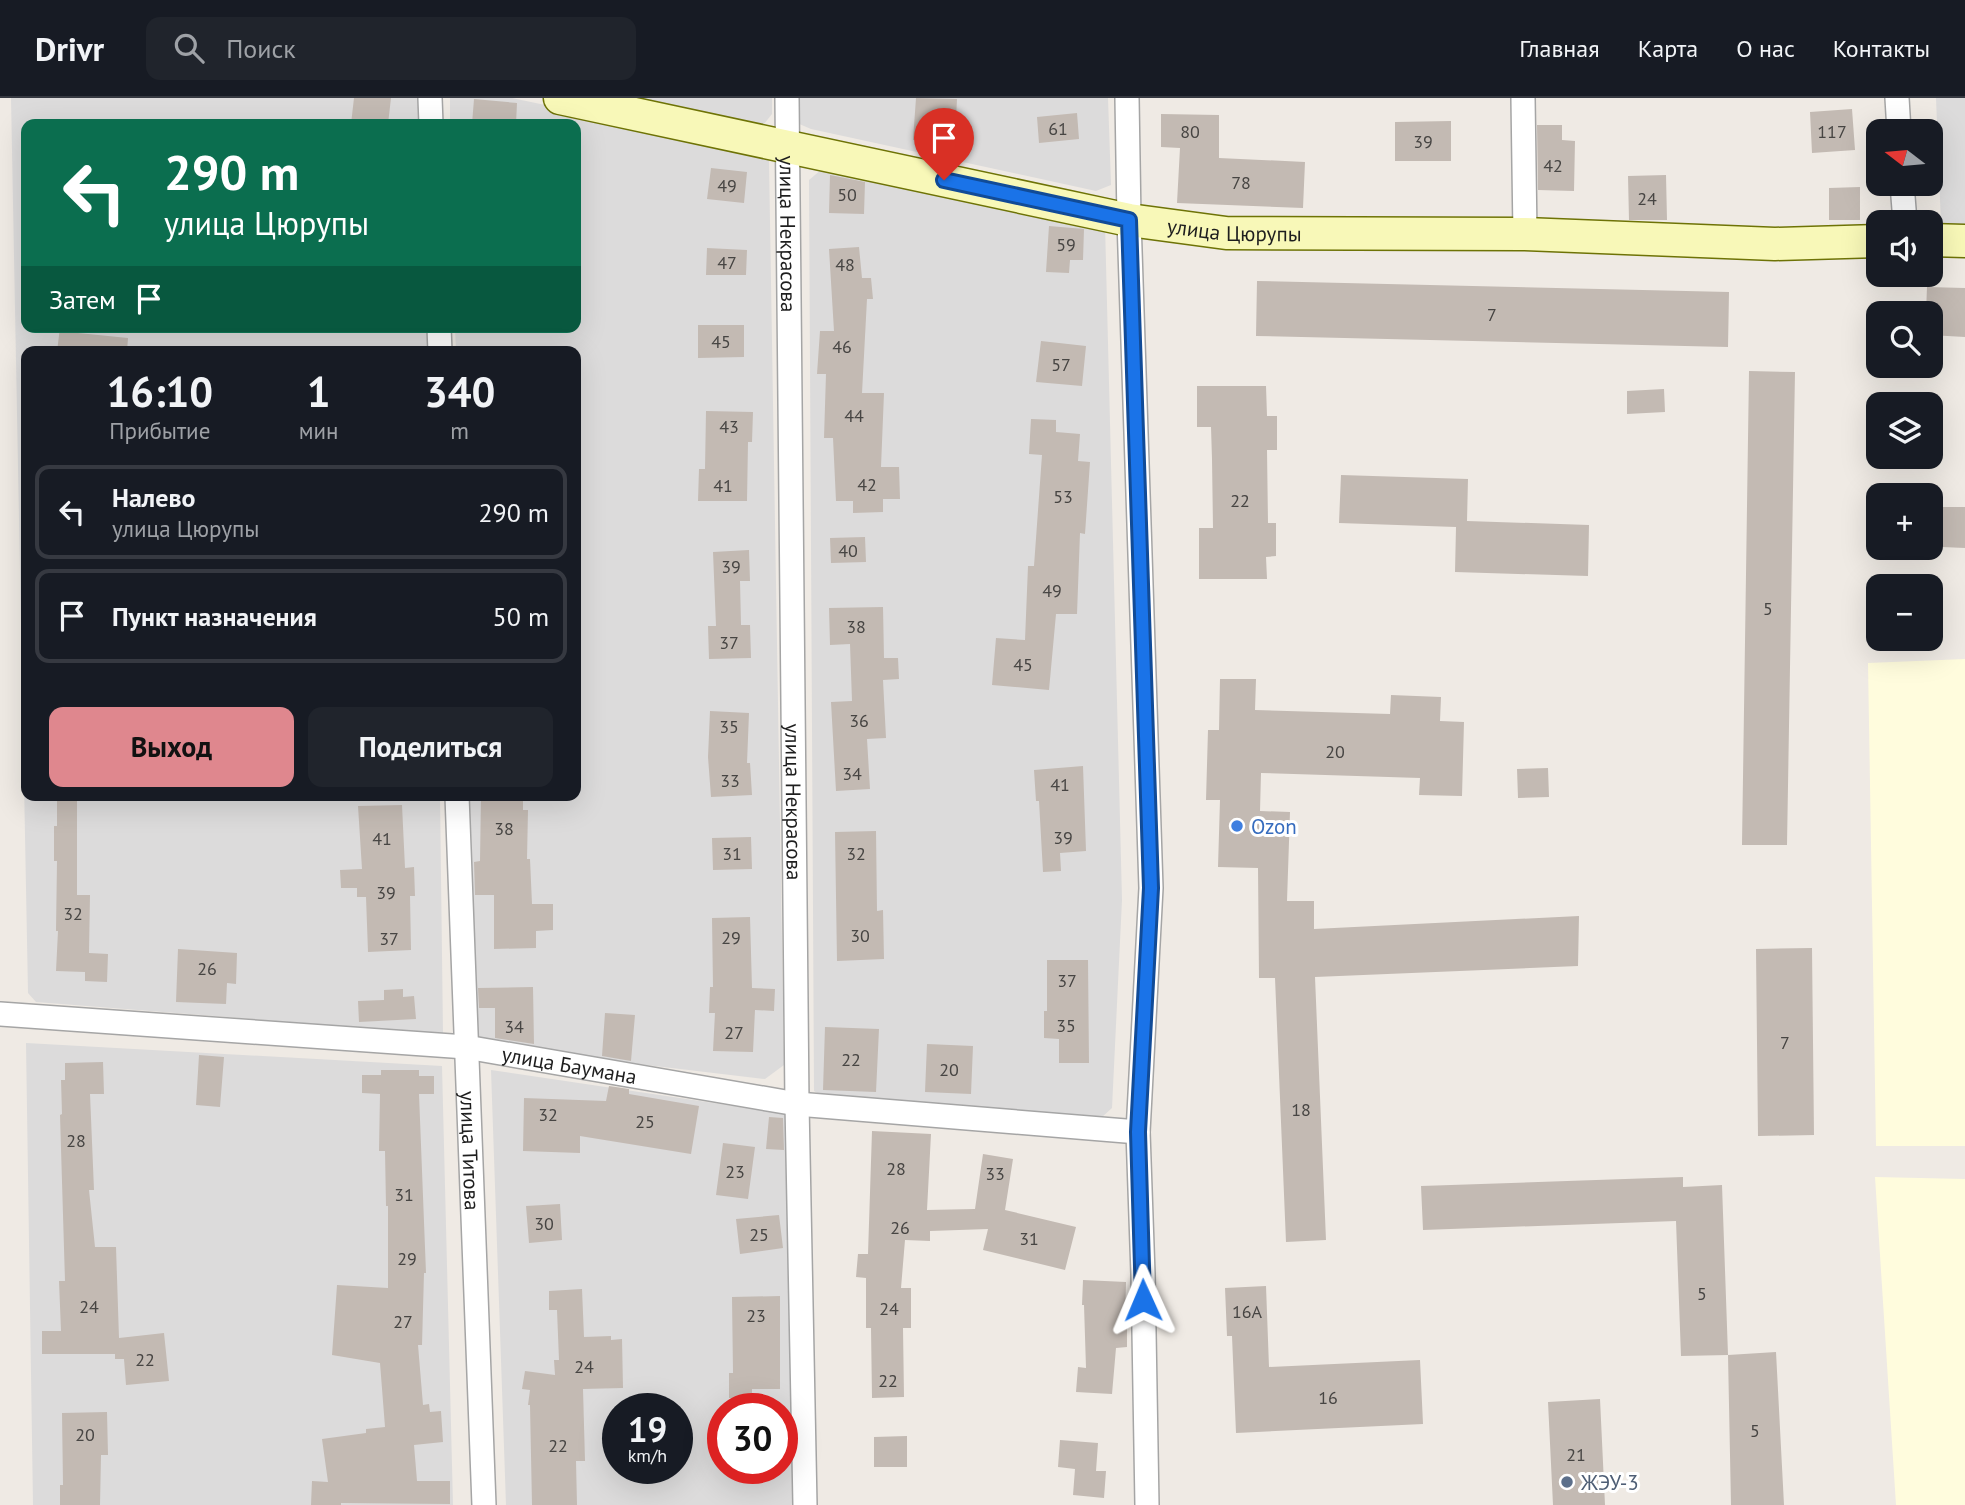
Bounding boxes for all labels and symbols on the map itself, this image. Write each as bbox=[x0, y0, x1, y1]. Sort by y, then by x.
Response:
pin bbox=[914, 108, 974, 180]
house number: 61 bbox=[1048, 117, 1068, 140]
north arrow bbox=[1866, 119, 1942, 196]
house number: 80 bbox=[1180, 120, 1200, 143]
house number: 117 bbox=[1817, 120, 1847, 143]
house number: 39 bbox=[1413, 130, 1433, 153]
house number: 42 bbox=[1543, 154, 1563, 177]
street label: улица Некрасова bbox=[774, 155, 803, 313]
house number: 78 bbox=[1231, 171, 1251, 194]
house number: 49 bbox=[717, 174, 737, 197]
house number: 50 bbox=[837, 183, 857, 206]
house number: 24 bbox=[1637, 187, 1657, 210]
street label: улица Цюрупы bbox=[1166, 212, 1302, 247]
house number: 59 bbox=[1056, 233, 1076, 256]
house number: 47 bbox=[717, 251, 737, 274]
house number: 48 bbox=[835, 253, 855, 276]
house number: 7 bbox=[1487, 303, 1497, 326]
house number: 45 bbox=[711, 330, 731, 353]
house number: 46 bbox=[832, 335, 852, 358]
house number: 57 bbox=[1051, 353, 1071, 376]
house number: 44 bbox=[844, 404, 864, 427]
house number: 43 bbox=[719, 415, 739, 438]
house number: 42 bbox=[857, 473, 877, 496]
house number: 41 bbox=[713, 474, 733, 497]
house number: 53 bbox=[1053, 485, 1073, 508]
house number: 22 bbox=[1230, 489, 1250, 512]
house number: 40 bbox=[838, 539, 858, 562]
house number: 39 bbox=[721, 555, 741, 578]
house number: 49 bbox=[1042, 579, 1062, 602]
house number: 5 bbox=[1763, 597, 1773, 620]
house number: 38 bbox=[846, 615, 866, 638]
house number: 37 bbox=[719, 631, 739, 654]
house number: 45 bbox=[1013, 653, 1033, 676]
house number: 36 bbox=[849, 709, 869, 732]
house number: 35 bbox=[719, 715, 739, 738]
street label: улица Некрасова bbox=[780, 723, 808, 881]
house number: 20 bbox=[1325, 740, 1345, 763]
house number: 34 bbox=[842, 762, 862, 785]
house number: 33 bbox=[720, 769, 740, 792]
house number: 41 bbox=[1050, 773, 1070, 796]
place label: Ozon bbox=[1251, 813, 1297, 840]
house number: 38 bbox=[494, 817, 514, 840]
marker: Ozon bbox=[1229, 818, 1245, 834]
house number: 39 bbox=[1053, 826, 1073, 849]
house number: 41 bbox=[372, 827, 392, 850]
house number: 31 bbox=[722, 842, 742, 865]
house number: 32 bbox=[846, 842, 866, 865]
house number: 39 bbox=[376, 881, 396, 904]
house number: 32 bbox=[63, 902, 83, 925]
house number: 30 bbox=[850, 924, 870, 947]
house number: 29 bbox=[721, 926, 741, 949]
house number: 37 bbox=[379, 927, 399, 950]
house number: 26 bbox=[197, 957, 217, 980]
house number: 37 bbox=[1057, 969, 1077, 992]
house number: 35 bbox=[1056, 1014, 1076, 1037]
house number: 34 bbox=[504, 1015, 524, 1038]
house number: 27 bbox=[724, 1021, 744, 1044]
house number: 7 bbox=[1780, 1031, 1790, 1054]
street label: улица Баумана bbox=[500, 1040, 639, 1090]
house number: 22 bbox=[841, 1048, 861, 1071]
house number: 20 bbox=[939, 1058, 959, 1081]
street label: улица Титова bbox=[455, 1091, 486, 1211]
house number: 18 bbox=[1291, 1098, 1311, 1121]
house number: 32 bbox=[538, 1103, 558, 1126]
house number: 25 bbox=[635, 1110, 655, 1133]
house number: 28 bbox=[66, 1129, 86, 1152]
house number: 28 bbox=[886, 1157, 906, 1180]
house number: 23 bbox=[725, 1160, 745, 1183]
house number: 33 bbox=[985, 1162, 1005, 1185]
house number: 31 bbox=[394, 1183, 414, 1206]
house number: 30 bbox=[534, 1212, 554, 1235]
house number: 26 bbox=[890, 1216, 910, 1239]
house number: 25 bbox=[749, 1223, 769, 1246]
house number: 31 bbox=[1019, 1227, 1039, 1250]
house number: 29 bbox=[397, 1247, 417, 1270]
position arrow bbox=[1106, 1263, 1180, 1337]
house number: 5 bbox=[1697, 1282, 1707, 1305]
house number: 24 bbox=[79, 1295, 99, 1318]
house number: 24 bbox=[879, 1297, 899, 1320]
house number: 16А bbox=[1232, 1300, 1263, 1323]
house number: 23 bbox=[746, 1304, 766, 1327]
house number: 27 bbox=[393, 1310, 413, 1333]
house number: 22 bbox=[135, 1348, 155, 1371]
house number: 24 bbox=[574, 1355, 594, 1378]
house number: 22 bbox=[878, 1369, 898, 1392]
house number: 16 bbox=[1318, 1386, 1338, 1409]
speed limit sign: 30 bbox=[707, 1393, 798, 1484]
house number: 5 bbox=[1750, 1419, 1760, 1442]
house number: 20 bbox=[75, 1423, 95, 1446]
house number: 22 bbox=[548, 1434, 568, 1457]
house number: 21 bbox=[1566, 1443, 1586, 1466]
place label: ЖЭУ-3 bbox=[1580, 1469, 1639, 1496]
marker: ЖЭУ-3 bbox=[1559, 1474, 1575, 1490]

